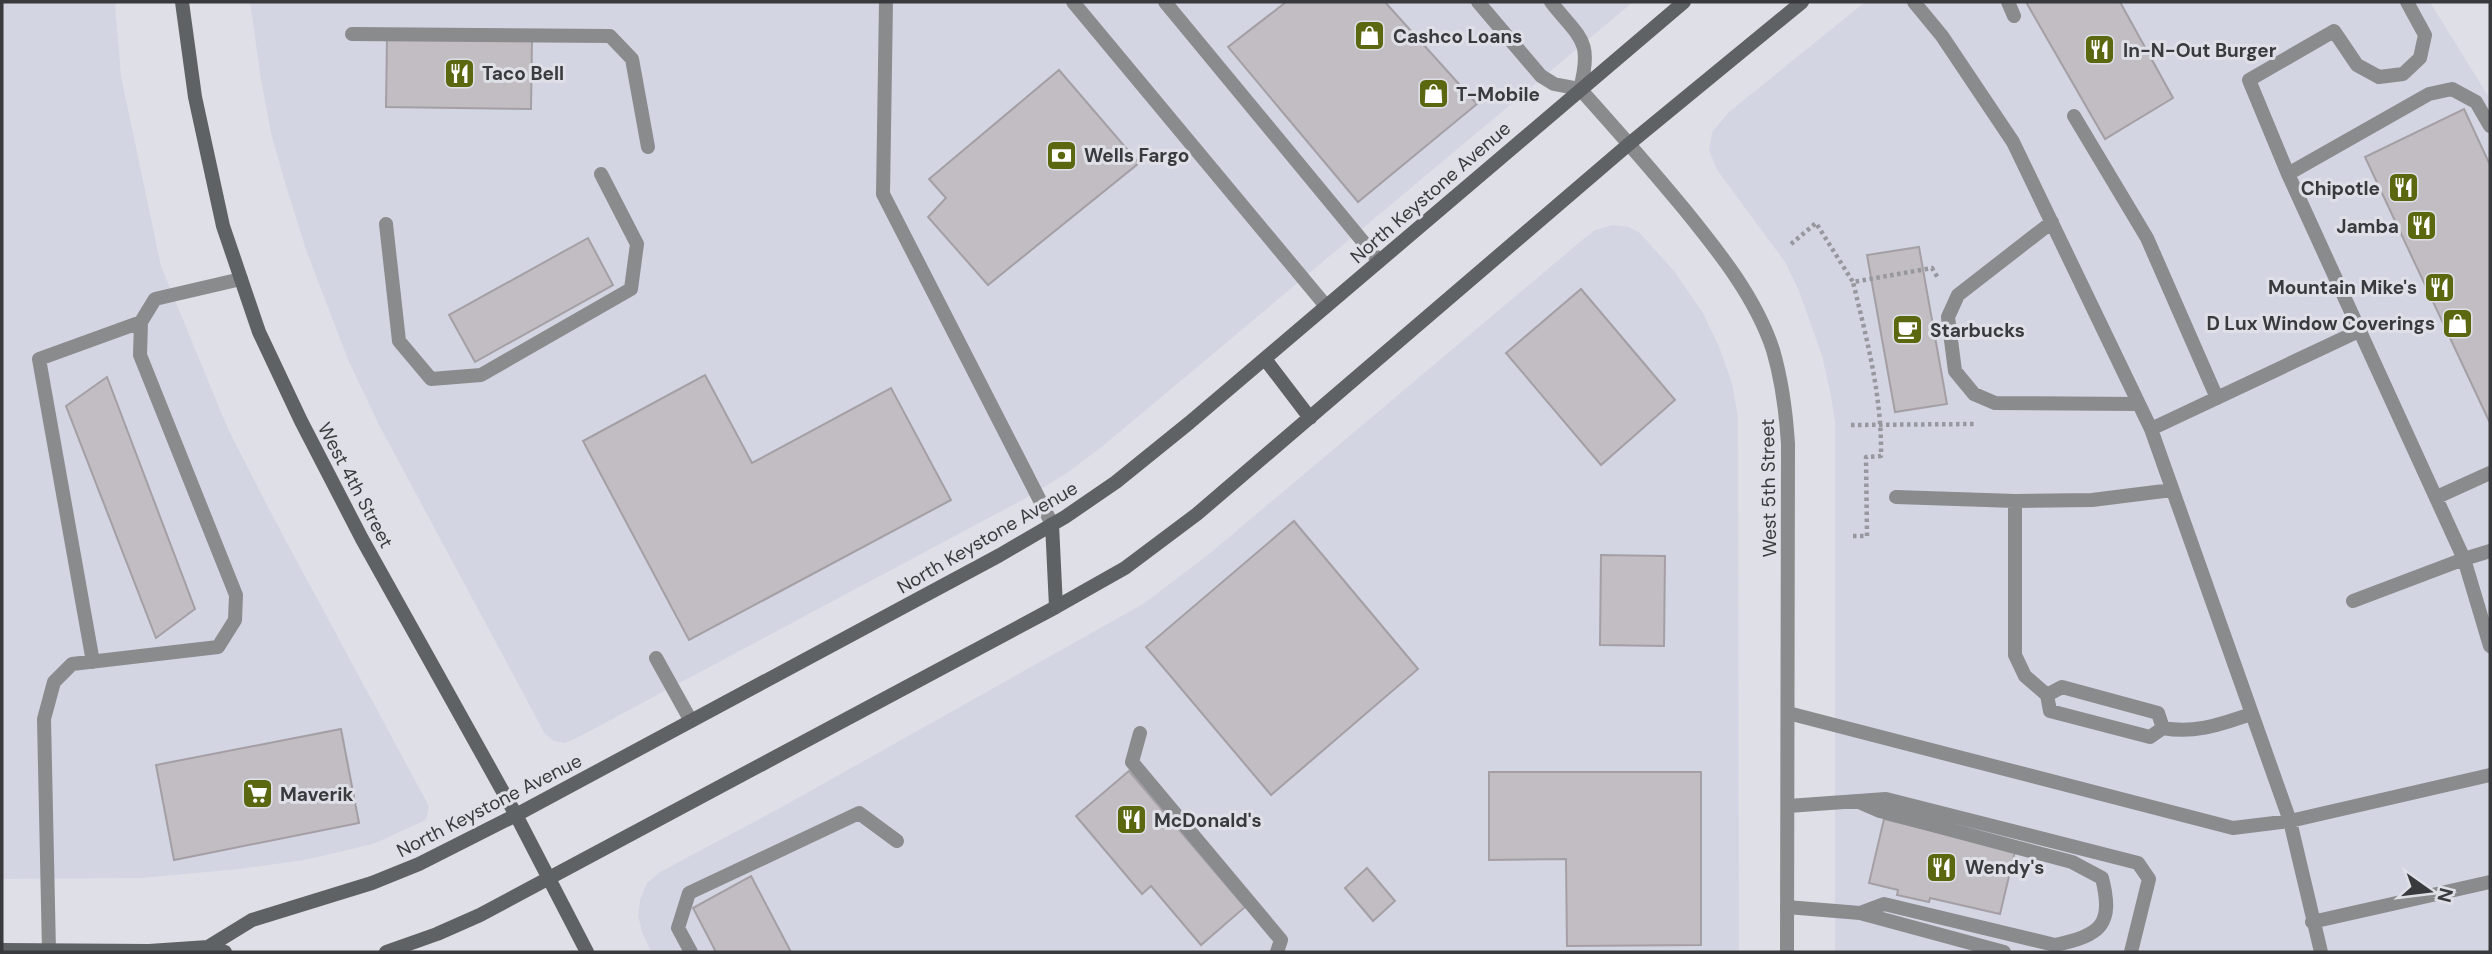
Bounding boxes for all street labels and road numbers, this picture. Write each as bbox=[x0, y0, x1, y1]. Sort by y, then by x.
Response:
street label: North Keystone Avenue bbox=[1345, 116, 1516, 269]
street label: West 4th Street bbox=[312, 418, 399, 552]
street label: West 5th Street bbox=[1755, 418, 1782, 558]
street label: North Keystone Avenue bbox=[892, 475, 1082, 599]
street label: North Keystone Avenue bbox=[392, 748, 586, 863]

